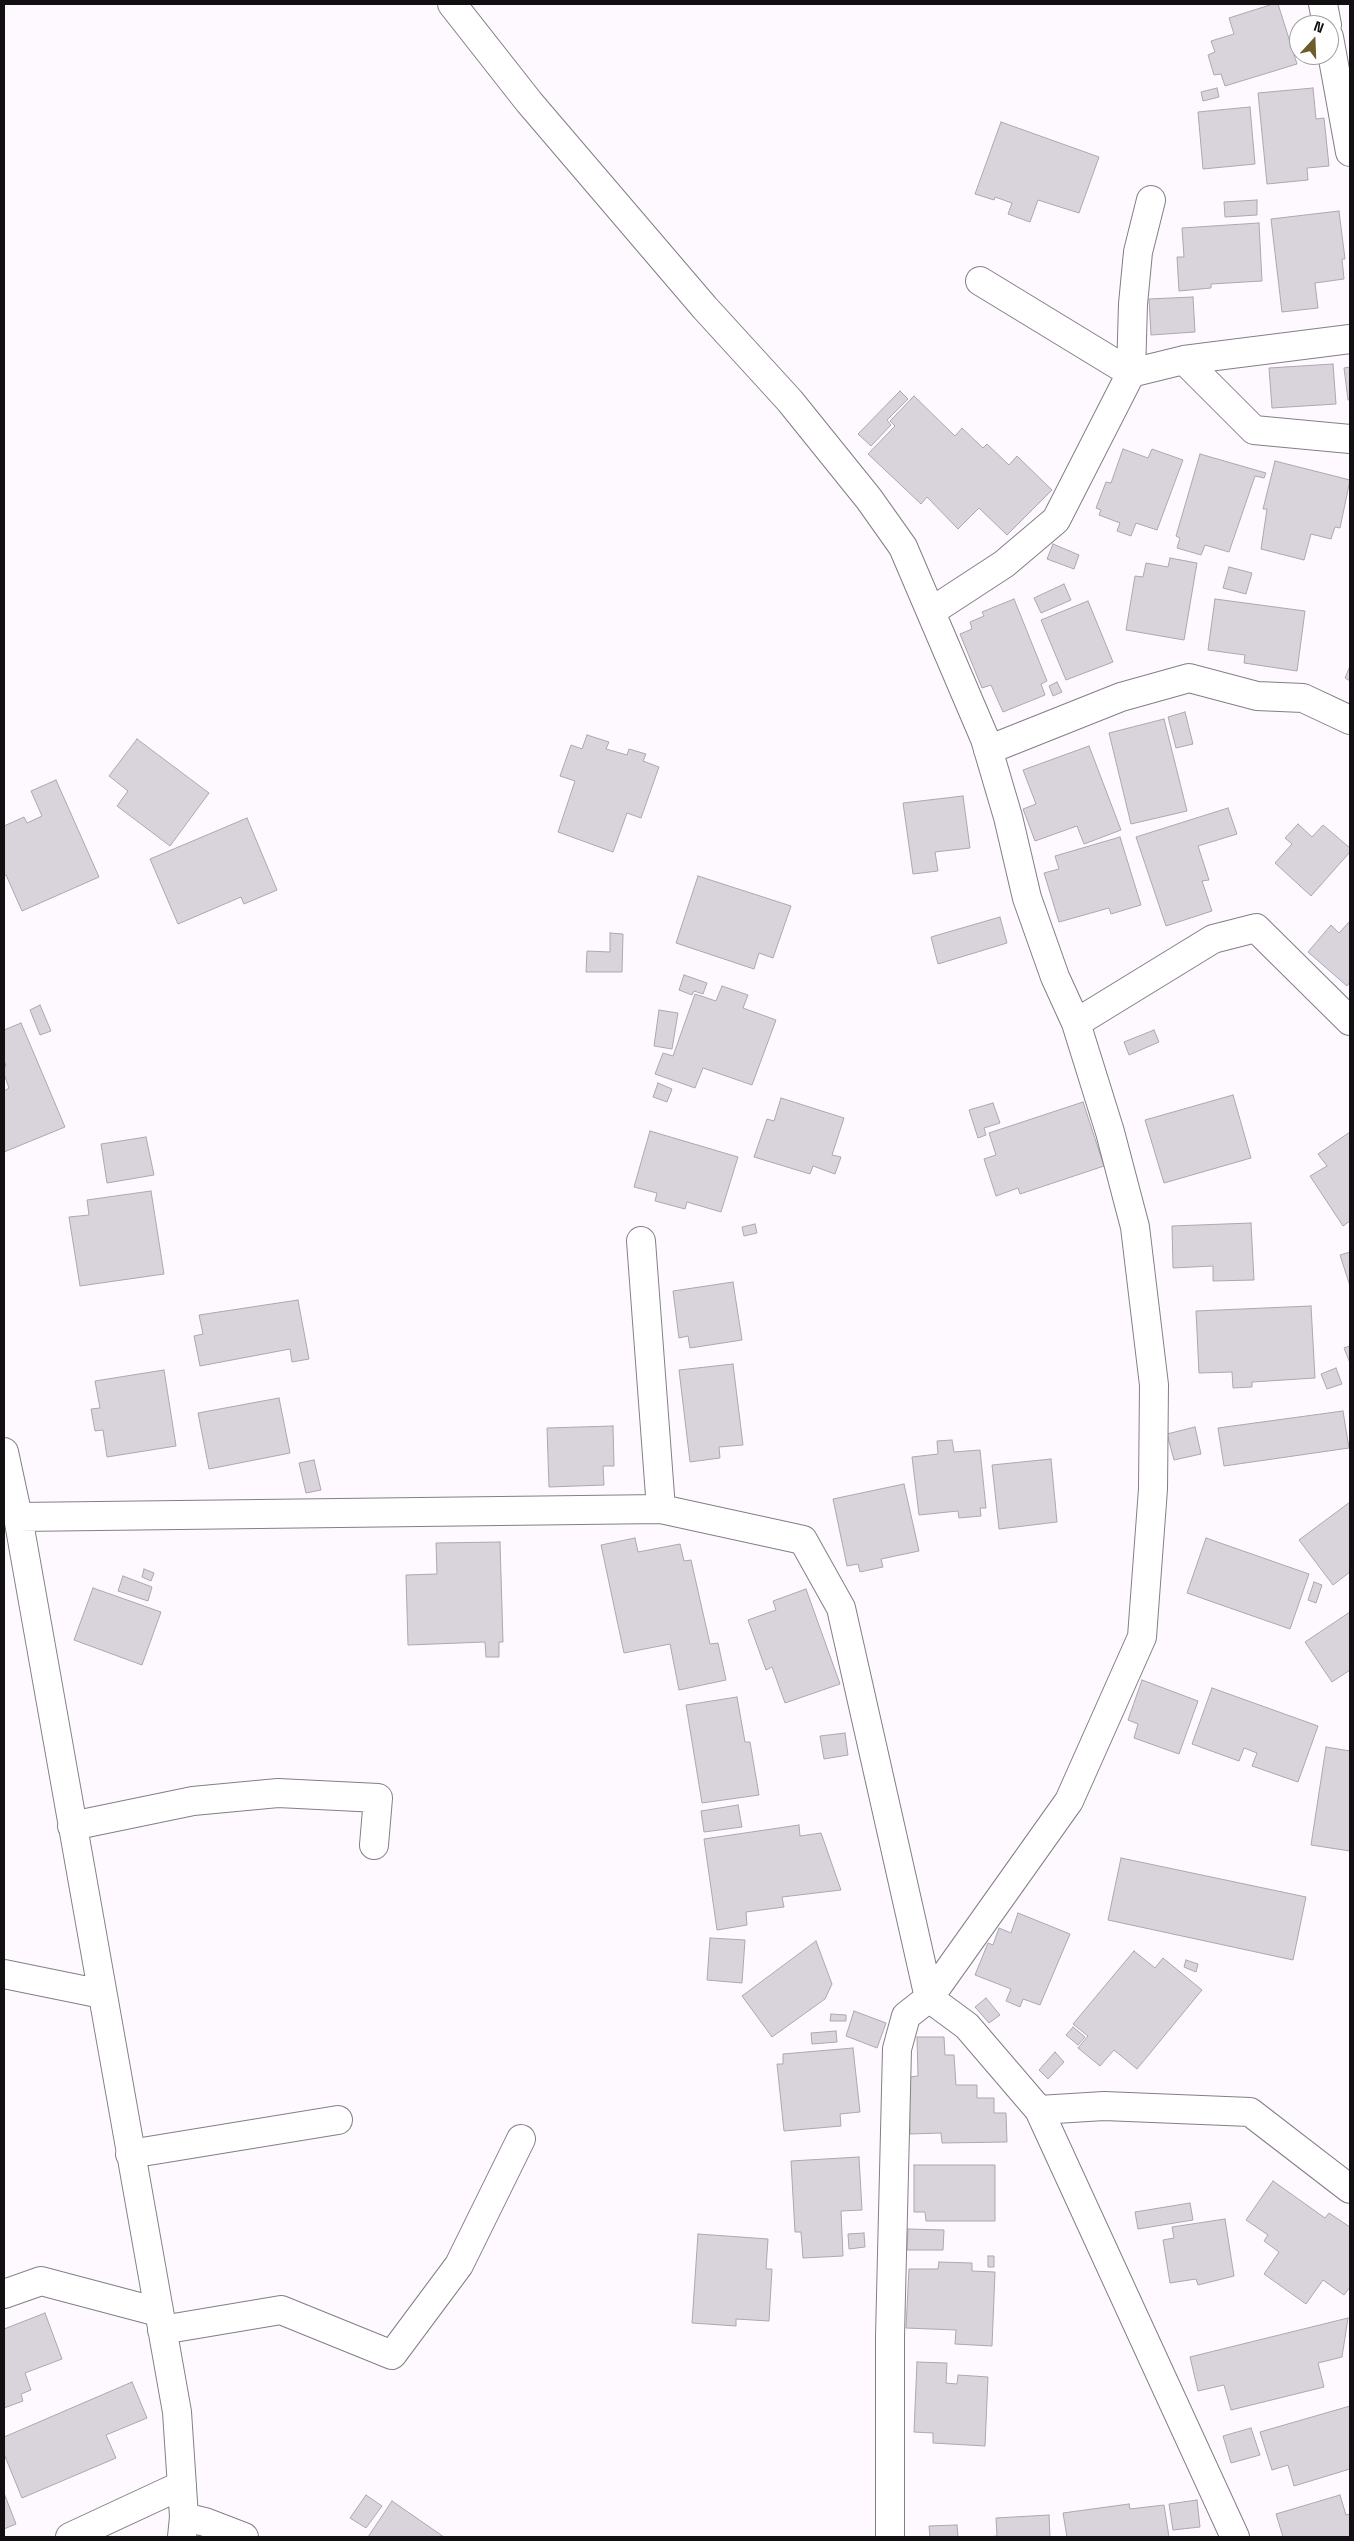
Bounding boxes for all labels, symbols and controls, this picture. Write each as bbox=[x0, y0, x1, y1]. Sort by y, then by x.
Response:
north arrow bbox=[1289, 15, 1339, 65]
text: N bbox=[1311, 17, 1326, 37]

